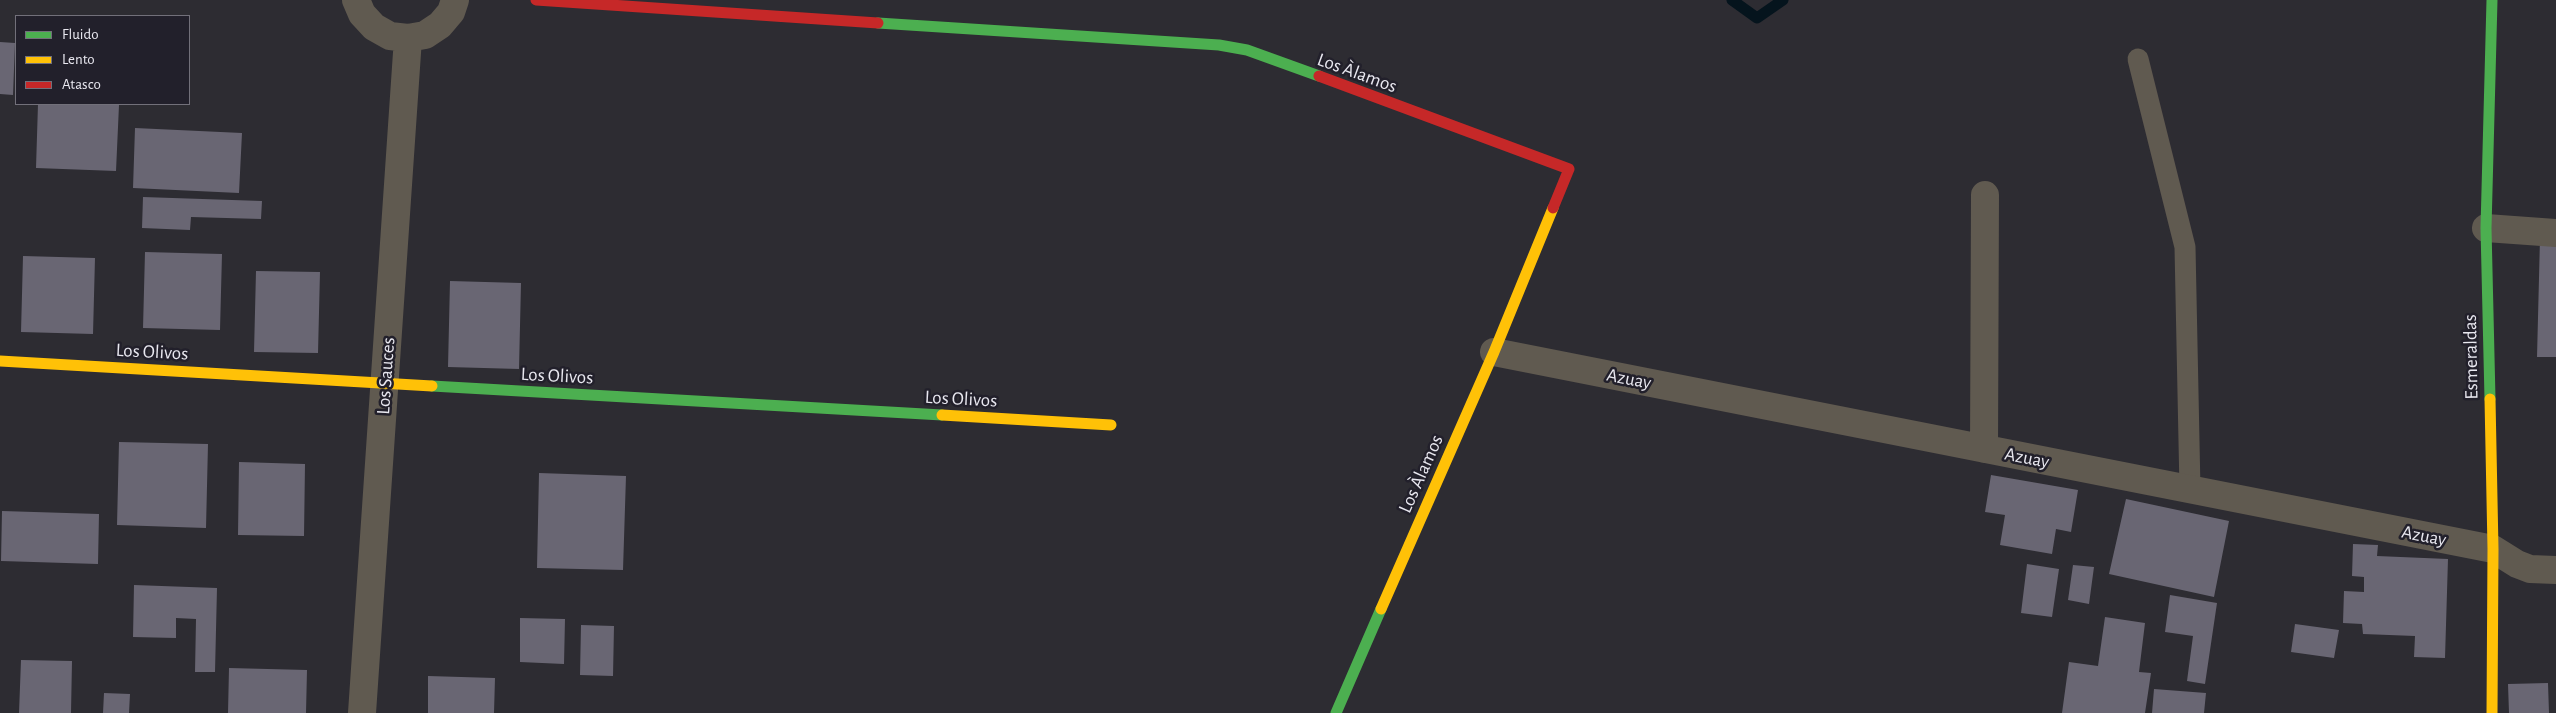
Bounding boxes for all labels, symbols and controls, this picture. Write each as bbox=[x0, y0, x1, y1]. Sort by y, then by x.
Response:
legend bbox=[15, 15, 190, 105]
text: Fluido bbox=[62, 27, 99, 42]
street label: Los Àlamos bbox=[1314, 48, 1400, 98]
text: Lento bbox=[62, 52, 95, 67]
text: Atasco bbox=[62, 77, 101, 92]
street label: Esmeraldas bbox=[2459, 314, 2483, 400]
street label: Los Sauces bbox=[372, 337, 400, 415]
street label: Los Olivos bbox=[115, 339, 189, 365]
street label: Los Olivos bbox=[520, 363, 594, 389]
street label: Azuay bbox=[1605, 364, 1653, 394]
street label: Los Olivos bbox=[924, 386, 998, 412]
street label: Los Àlamos bbox=[1394, 431, 1448, 517]
street label: Azuay bbox=[2003, 443, 2051, 473]
street label: Azuay bbox=[2400, 521, 2448, 551]

